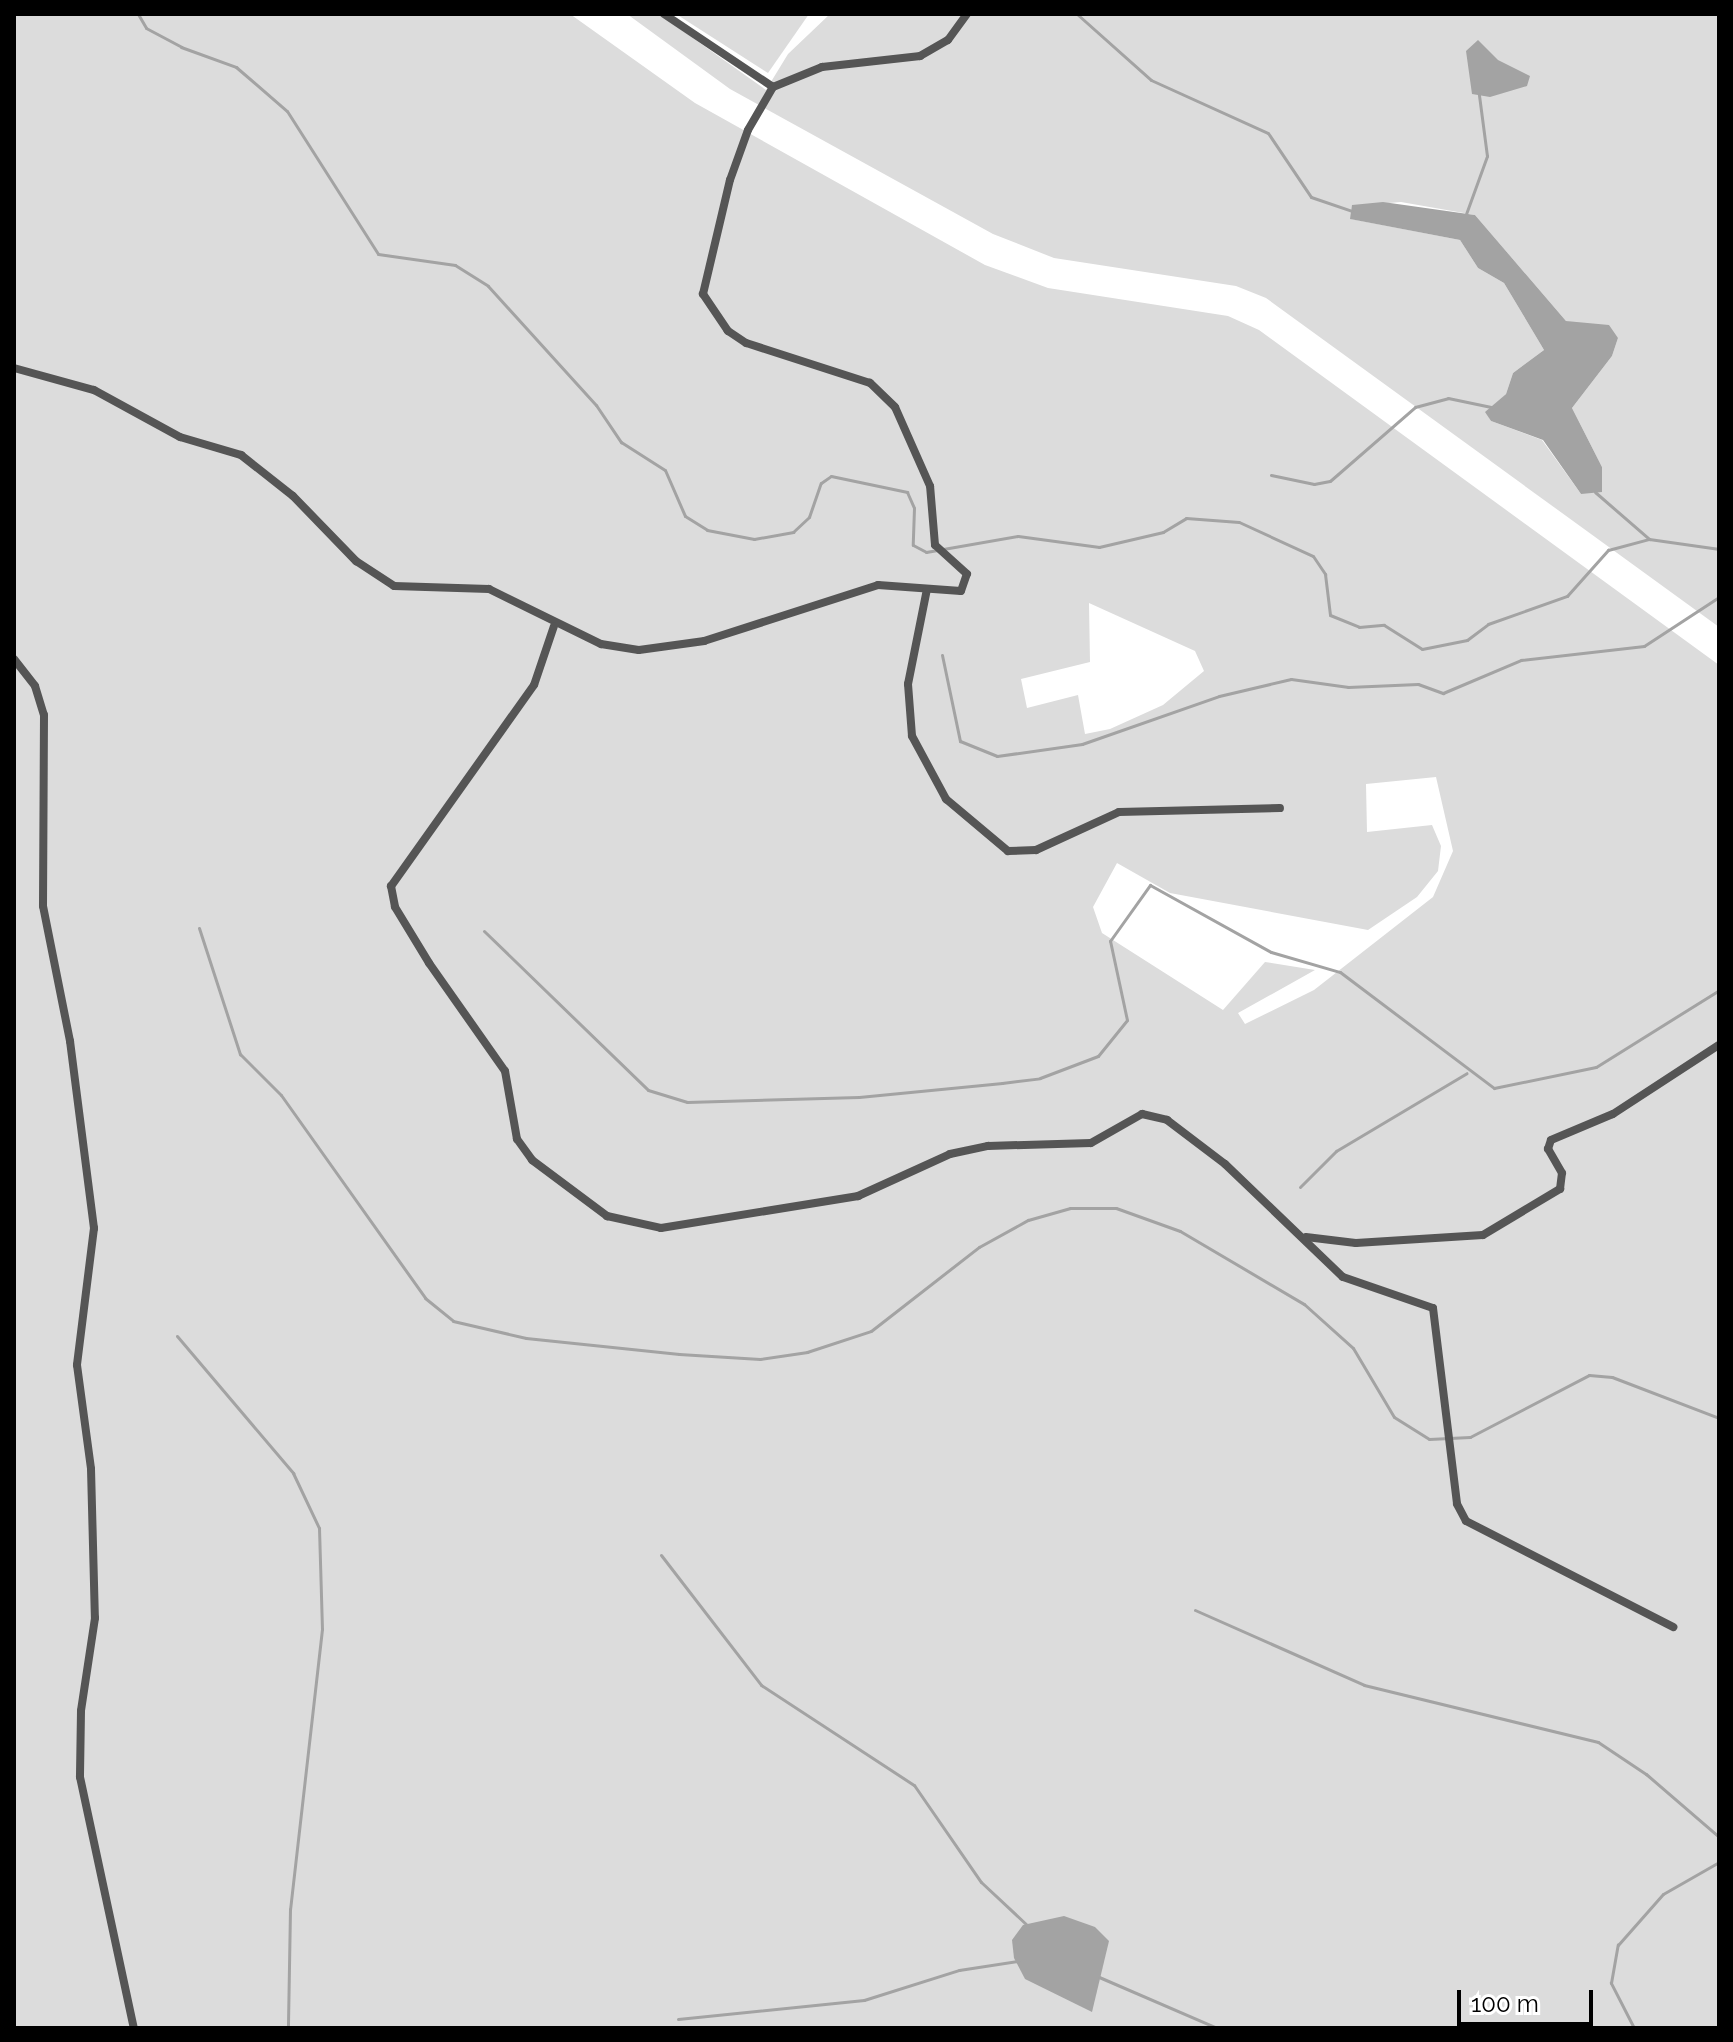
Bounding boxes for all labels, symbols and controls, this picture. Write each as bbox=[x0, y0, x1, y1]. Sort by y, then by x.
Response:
scale bar bbox=[1461, 1974, 1597, 2024]
text: 100 m bbox=[1471, 1989, 1539, 2018]

